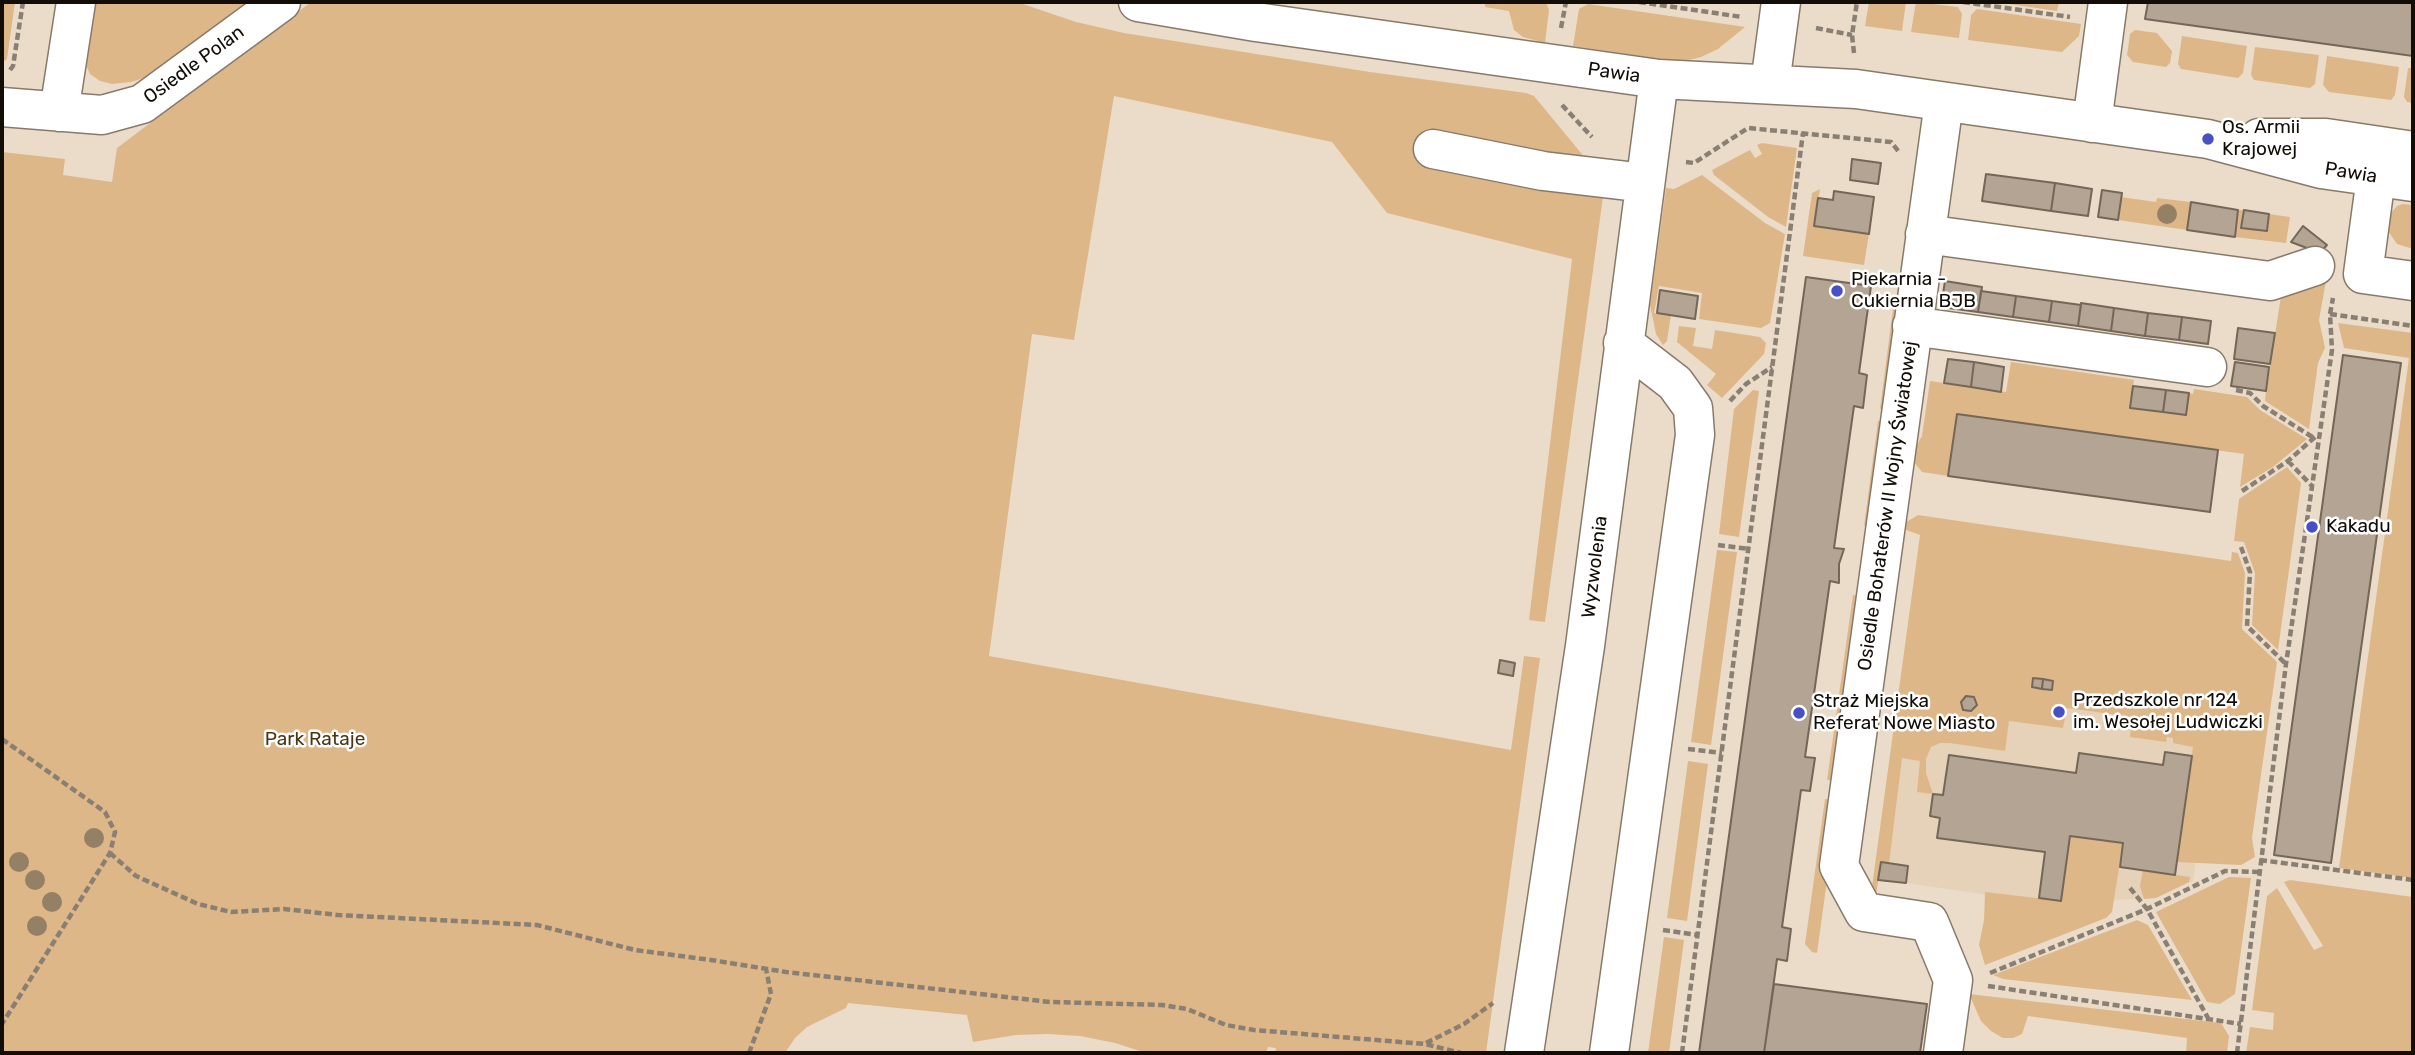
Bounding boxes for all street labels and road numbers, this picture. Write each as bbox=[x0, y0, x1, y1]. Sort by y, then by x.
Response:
street label: Osiedle Polan bbox=[139, 21, 249, 109]
street label: Pawia bbox=[1586, 58, 1642, 88]
street label: Pawia bbox=[2323, 158, 2379, 188]
street label: Osiedle Bohaterów II Wojny Światowej bbox=[1854, 340, 1922, 672]
street label: Wyzwolenia bbox=[1577, 514, 1613, 620]

